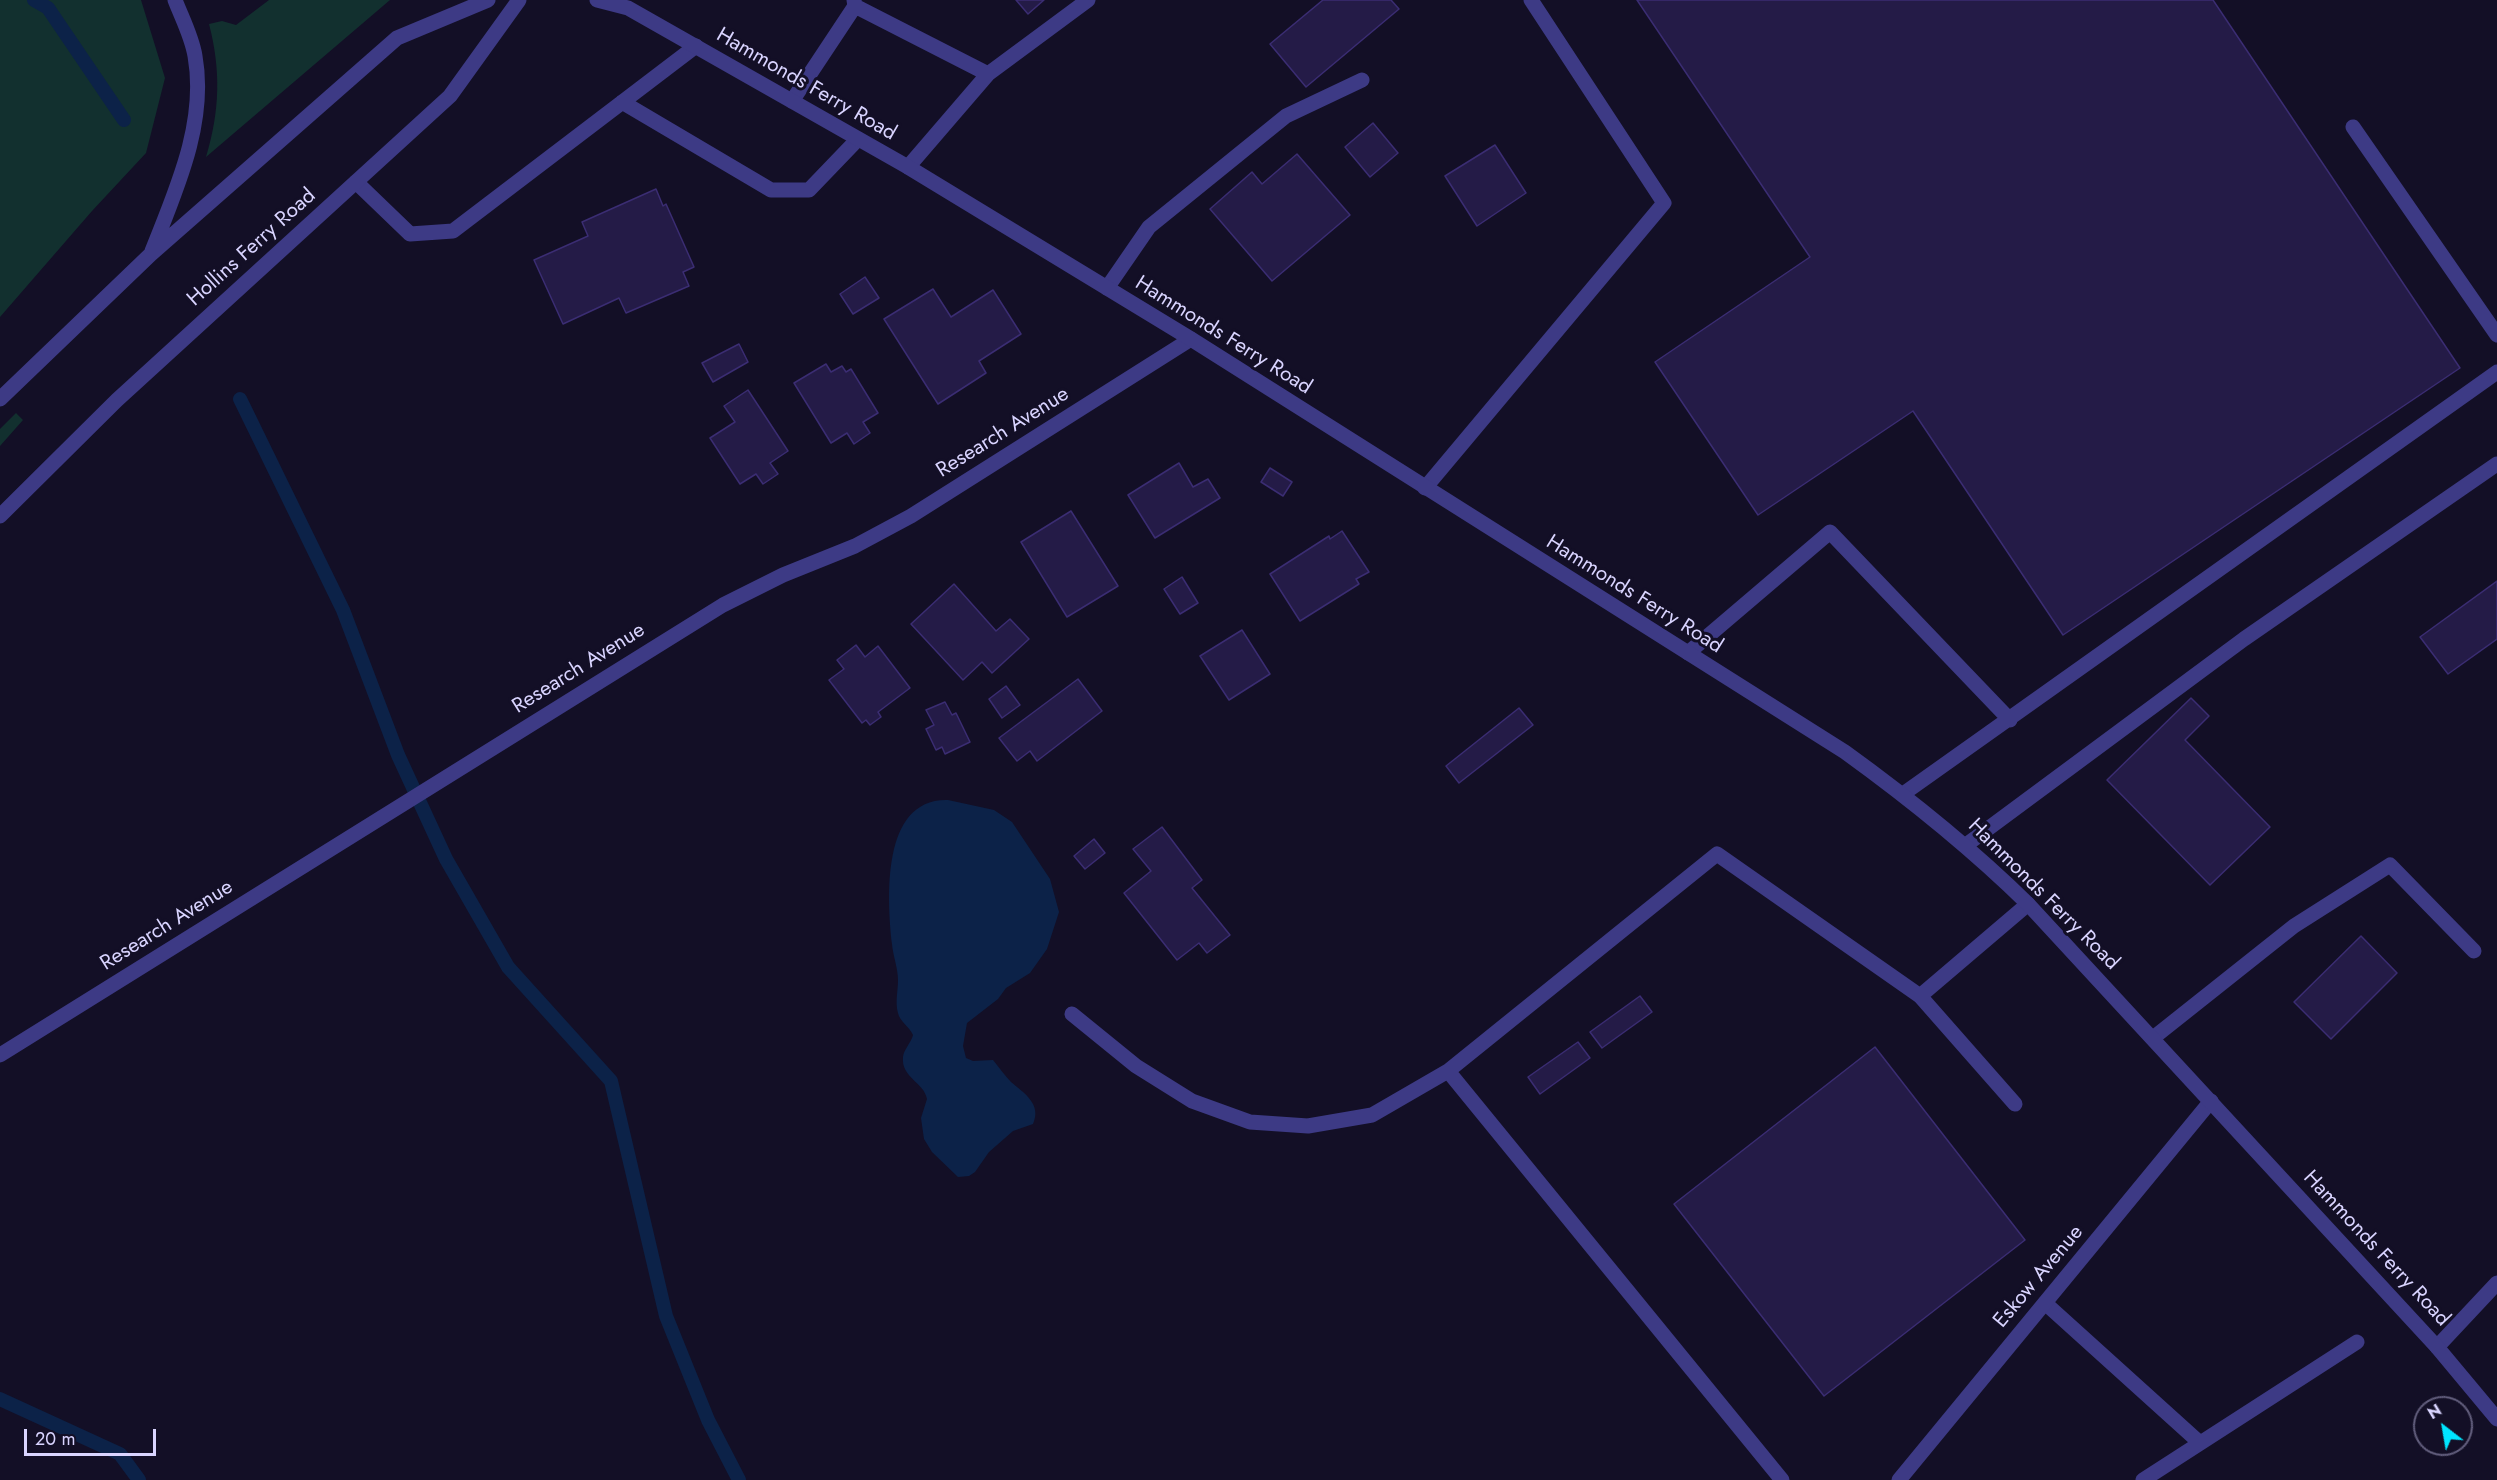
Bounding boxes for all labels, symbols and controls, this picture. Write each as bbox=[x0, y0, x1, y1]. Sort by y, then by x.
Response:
street label: Hammonds Ferry Road bbox=[712, 23, 900, 147]
street label: Hollins Ferry Road bbox=[183, 184, 321, 312]
street label: Hammonds Ferry Road bbox=[1130, 271, 1316, 401]
street label: Research Avenue bbox=[932, 382, 1074, 484]
street label: Hammonds Ferry Road bbox=[1541, 530, 1727, 660]
street label: Research Avenue bbox=[508, 618, 650, 720]
street label: Hammonds Ferry Road bbox=[1962, 814, 2124, 976]
street label: Research Avenue bbox=[96, 875, 238, 977]
street label: Hammonds Ferry Road bbox=[2297, 1166, 2455, 1332]
street label: Eskow Avenue bbox=[1989, 1221, 2089, 1333]
north arrow bbox=[2413, 1396, 2473, 1456]
text: N bbox=[2423, 1399, 2446, 1425]
scale bar bbox=[27, 1417, 159, 1455]
text: 20 m bbox=[35, 1426, 75, 1452]

